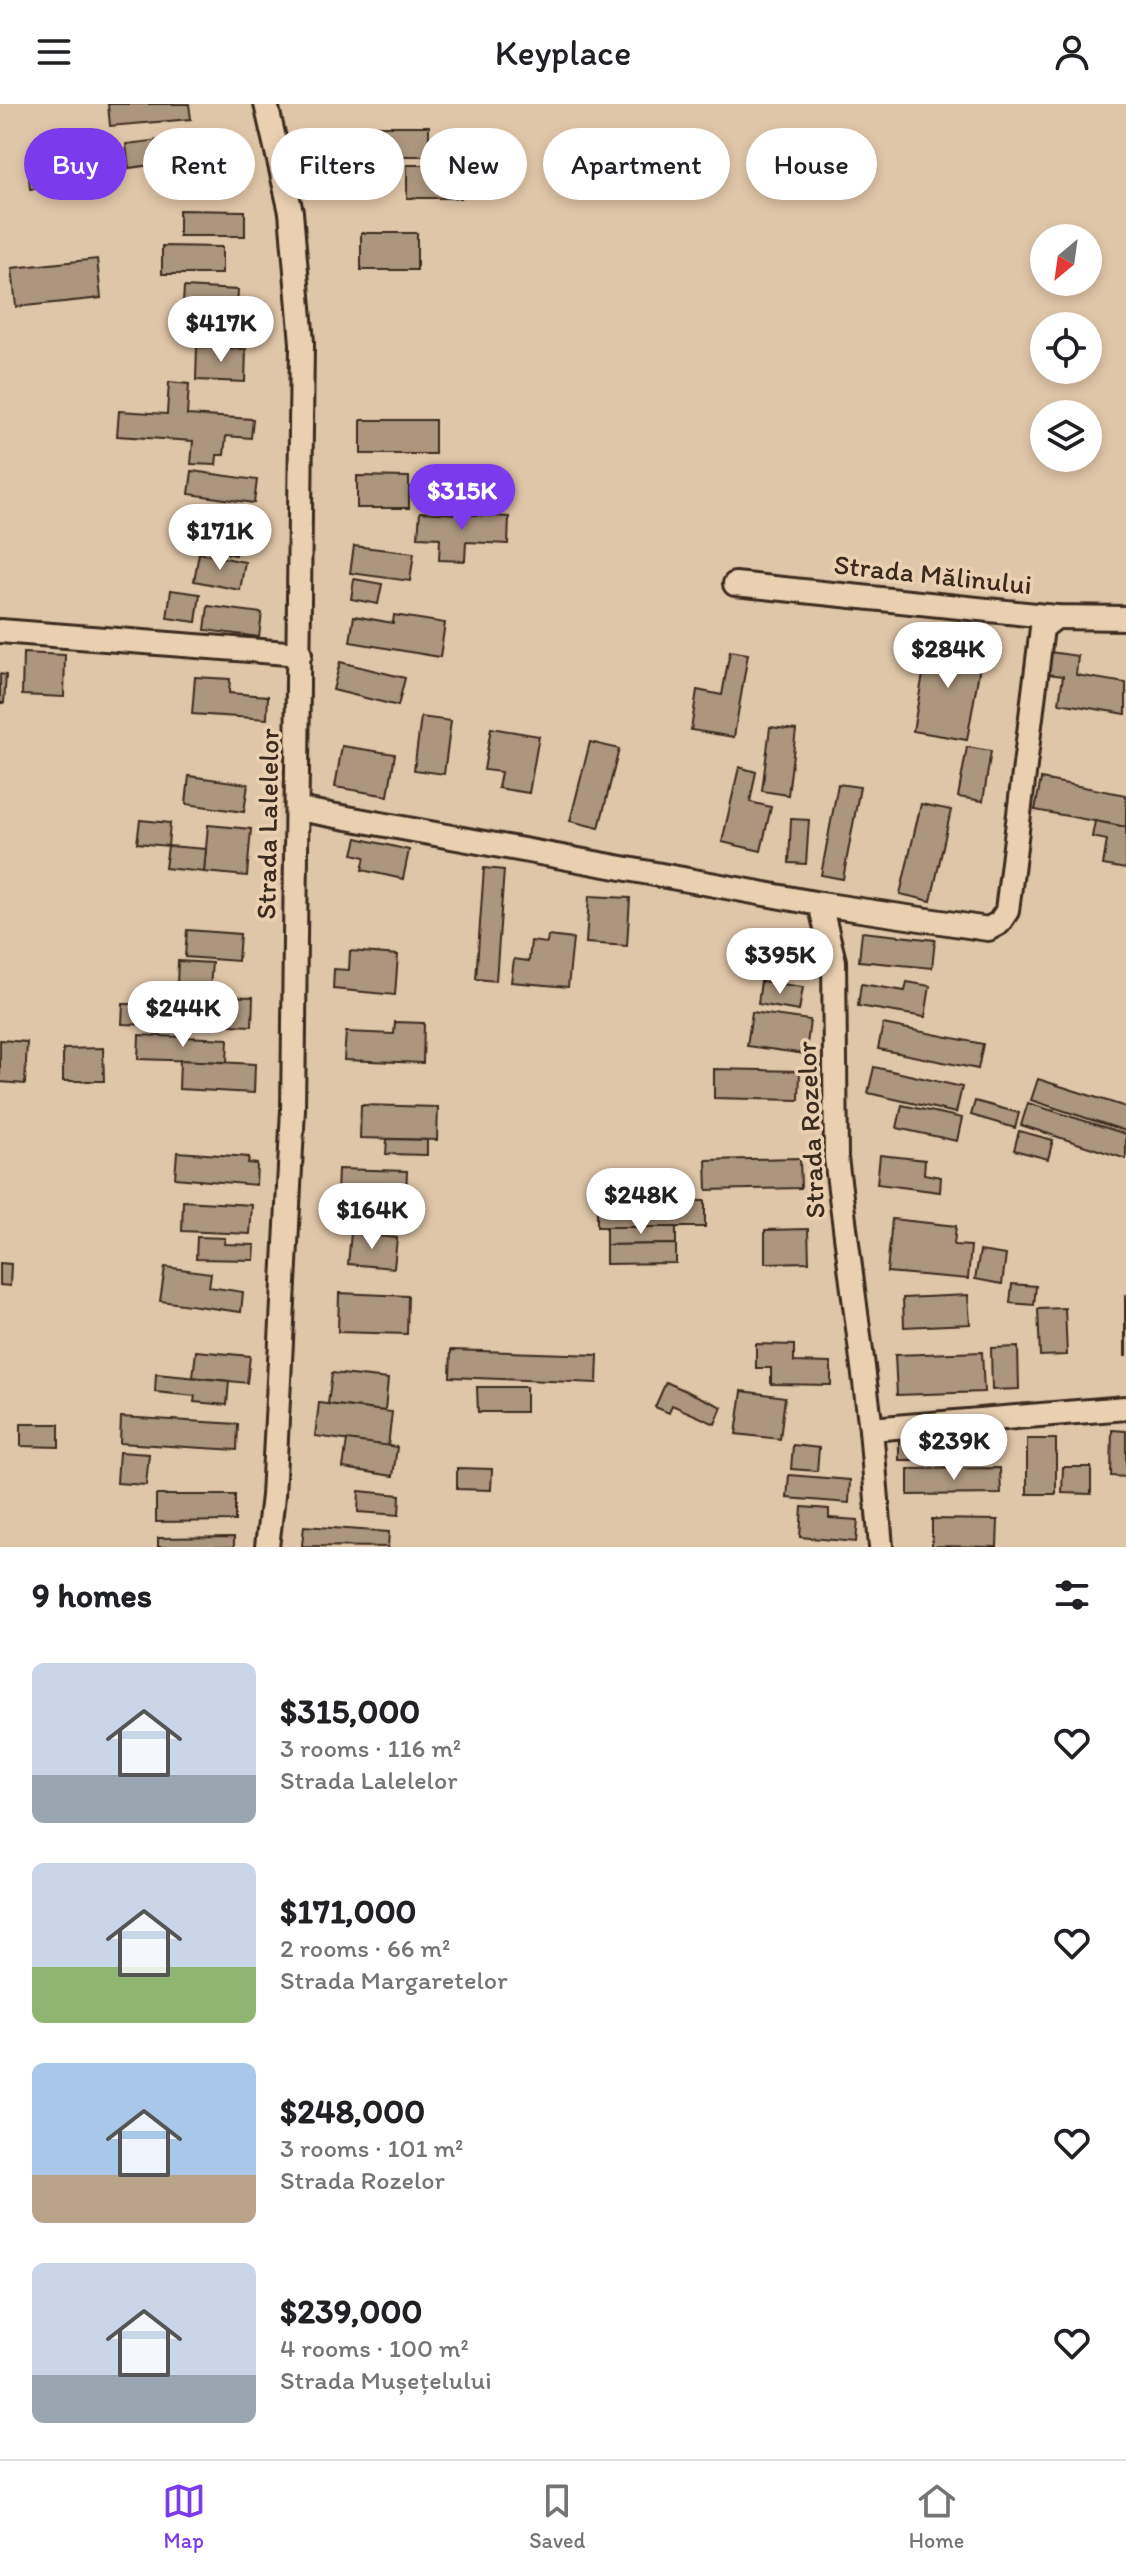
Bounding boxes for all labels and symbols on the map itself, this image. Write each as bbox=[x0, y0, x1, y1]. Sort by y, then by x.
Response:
north arrow bbox=[1030, 224, 1102, 296]
pin: $417K bbox=[165, 296, 277, 364]
pin: $315K bbox=[406, 464, 518, 532]
pin: $171K bbox=[164, 504, 276, 572]
street label: Strada Mălinului bbox=[832, 547, 1034, 601]
pin: $284K bbox=[892, 622, 1004, 690]
street label: Strada Lalelelor bbox=[248, 728, 286, 920]
pin: $395K bbox=[724, 928, 836, 996]
pin: $244K bbox=[127, 981, 239, 1049]
street label: Strada Rozelor bbox=[788, 1040, 832, 1220]
pin: $248K bbox=[585, 1168, 697, 1236]
pin: $164K bbox=[316, 1183, 428, 1251]
pin: $239K bbox=[898, 1414, 1010, 1482]

